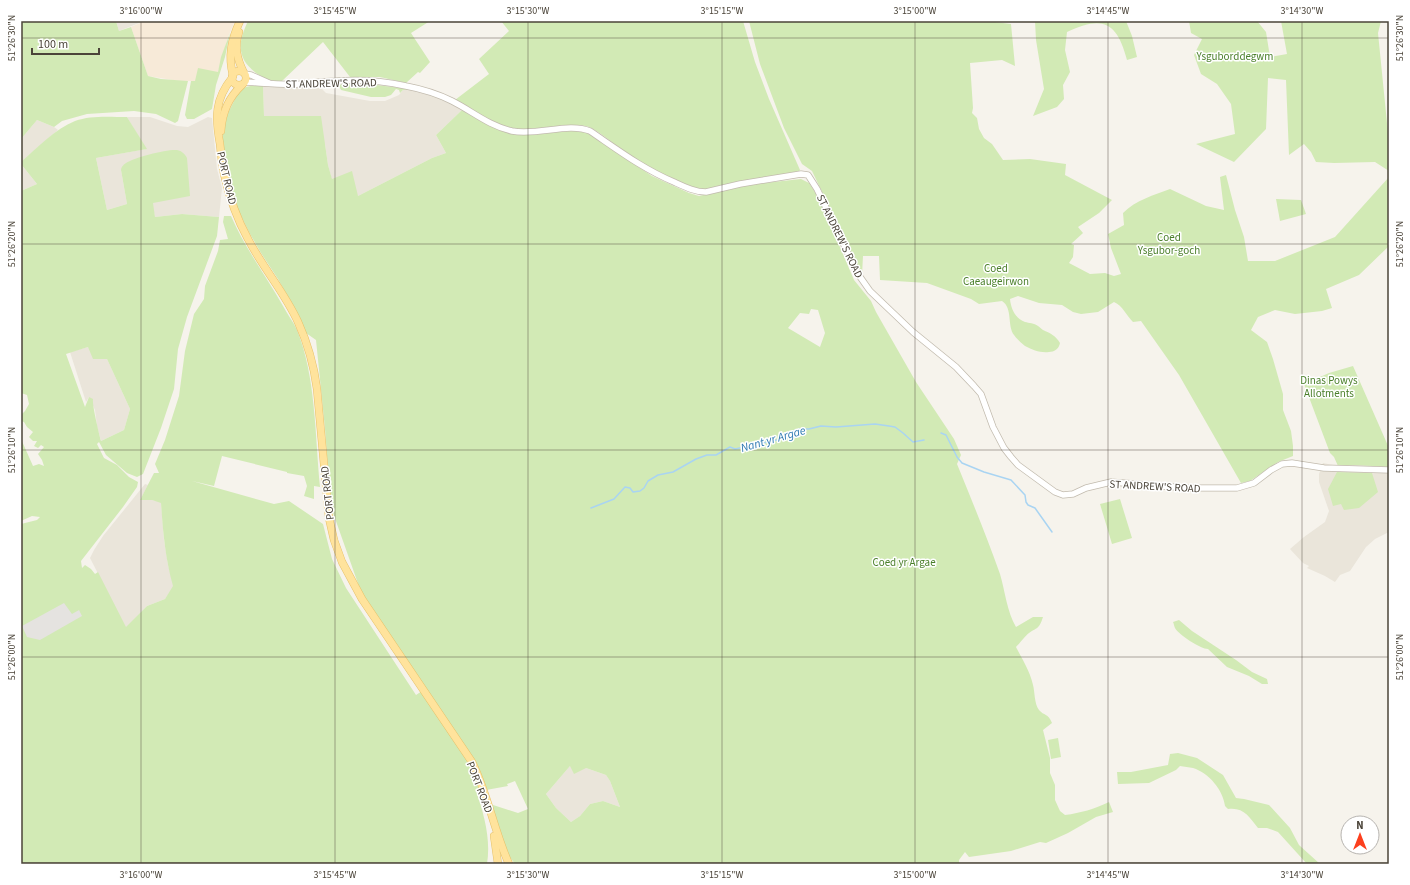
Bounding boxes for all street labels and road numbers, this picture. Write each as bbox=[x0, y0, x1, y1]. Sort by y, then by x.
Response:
street label: ST ANDREW'S ROAD bbox=[285, 75, 377, 92]
street label: PORT ROAD bbox=[213, 150, 240, 206]
street label: ST ANDREW'S ROAD bbox=[813, 192, 866, 281]
street label: PORT ROAD bbox=[317, 465, 338, 521]
street label: ST ANDREW'S ROAD bbox=[1109, 477, 1201, 496]
street label: PORT ROAD bbox=[463, 759, 496, 815]

